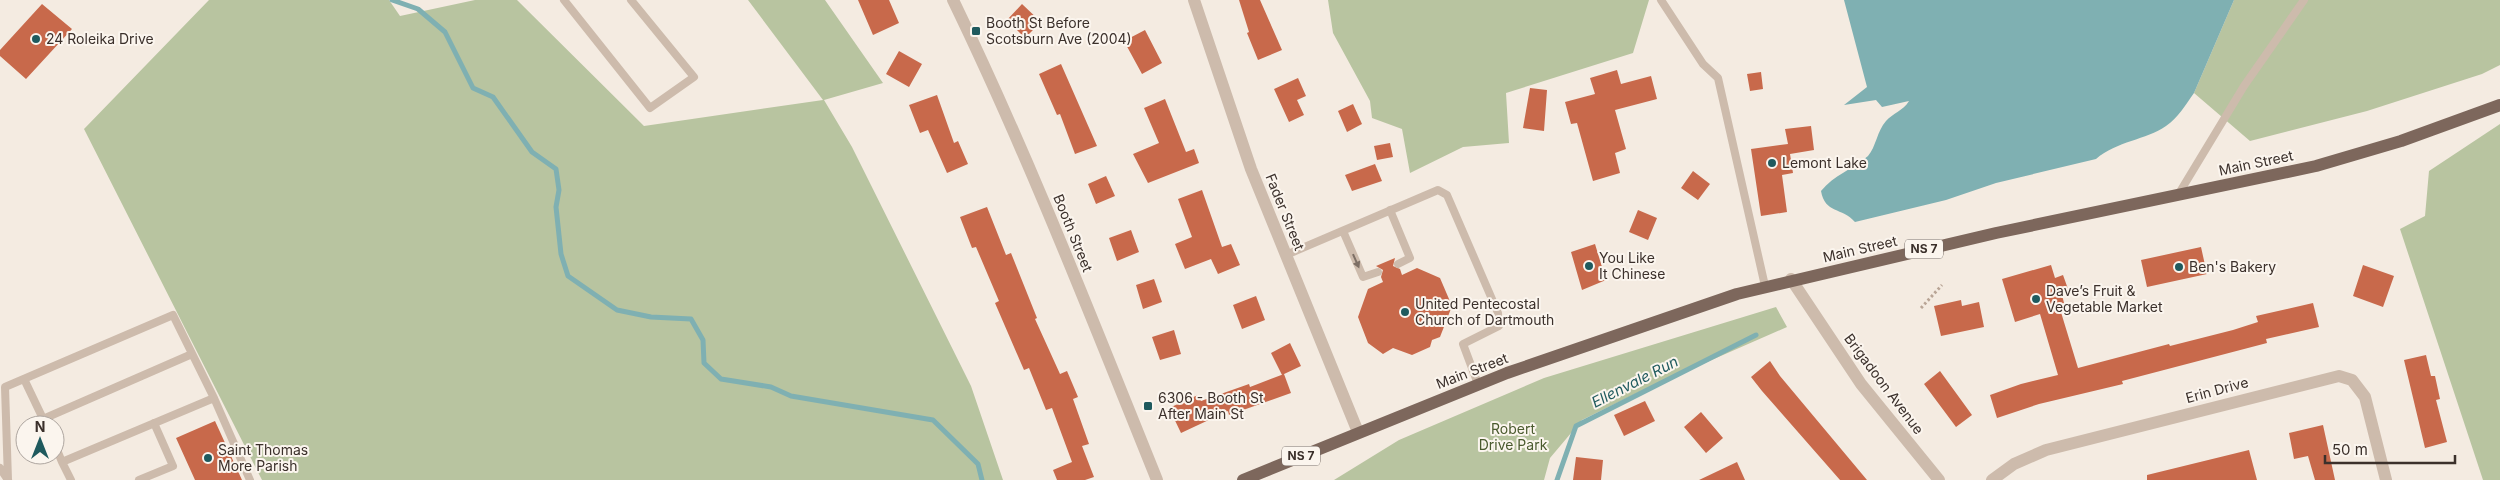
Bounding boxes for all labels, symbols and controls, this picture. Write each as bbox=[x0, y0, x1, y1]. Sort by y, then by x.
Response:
place label: Booth St Before Scotsburn Ave (2004) bbox=[986, 14, 1132, 47]
marker: Booth St Before Scotsburn Ave (2004) bbox=[970, 25, 982, 37]
place label: 24 Roleika Drive bbox=[46, 30, 154, 47]
marker: 24 Roleika Drive bbox=[30, 33, 42, 45]
street label: Main Street bbox=[2217, 146, 2295, 179]
place label: Lemont Lake bbox=[1782, 154, 1867, 171]
marker: Lemont Lake bbox=[1766, 157, 1778, 169]
street label: Fader Street bbox=[1262, 171, 1309, 253]
street label: Booth Street bbox=[1050, 191, 1097, 275]
street label: Main Street bbox=[1821, 232, 1899, 265]
road number: NS 7 bbox=[1905, 240, 1943, 258]
place label: You Like It Chinese bbox=[1599, 249, 1665, 282]
one-way arrow bbox=[1353, 254, 1361, 268]
place label: Ben's Bakery bbox=[2189, 258, 2276, 275]
marker: You Like It Chinese bbox=[1583, 260, 1595, 272]
marker: Ben's Bakery bbox=[2173, 261, 2185, 273]
place label: Dave’s Fruit & Vegetable Market bbox=[2046, 282, 2163, 315]
marker: Dave’s Fruit & Vegetable Market bbox=[2030, 293, 2042, 305]
place label: United Pentecostal Church of Dartmouth bbox=[1415, 295, 1554, 328]
marker: United Pentecostal Church of Dartmouth bbox=[1399, 306, 1411, 318]
street label: Brigadoon Avenue bbox=[1841, 330, 1928, 437]
street label: Main Street bbox=[1433, 349, 1511, 392]
water label: Ellenvale Run bbox=[1588, 352, 1681, 412]
street label: Erin Drive bbox=[2184, 373, 2250, 406]
place label: 6306 - Booth St After Main St bbox=[1158, 389, 1264, 422]
marker: 6306 - Booth St After Main St bbox=[1142, 400, 1154, 412]
north arrow bbox=[15, 415, 65, 465]
text: N bbox=[35, 418, 45, 435]
park label: Robert Drive Park bbox=[1479, 420, 1548, 453]
scale bar bbox=[2325, 432, 2455, 464]
text: 50 m bbox=[2332, 440, 2368, 459]
place label: Saint Thomas More Parish bbox=[218, 441, 308, 474]
road number: NS 7 bbox=[1282, 446, 1320, 466]
marker: Saint Thomas More Parish bbox=[202, 452, 214, 464]

